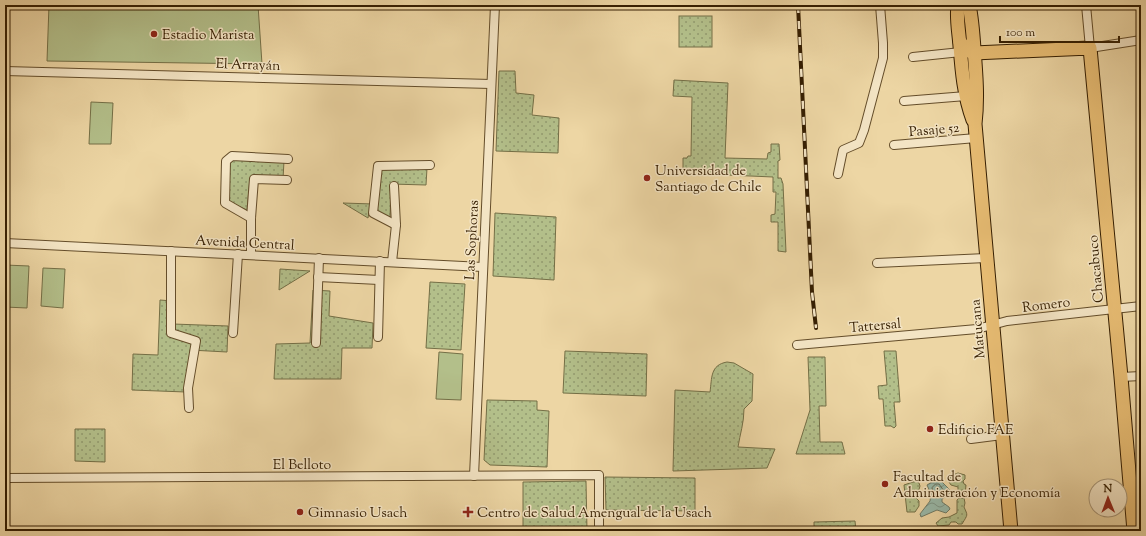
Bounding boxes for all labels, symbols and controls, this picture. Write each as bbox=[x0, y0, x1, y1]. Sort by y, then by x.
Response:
scale bar bbox=[1000, 18, 1119, 44]
text: 100 m bbox=[1006, 24, 1035, 42]
place label: Estadio Marista bbox=[162, 26, 255, 46]
marker: Estadio Marista bbox=[149, 29, 159, 39]
street label: El Arrayán bbox=[215, 55, 281, 77]
street label: Pasaje 52 bbox=[908, 119, 961, 143]
place label: Universidad de Santiago de Chile bbox=[655, 162, 761, 198]
marker: Universidad de Santiago de Chile bbox=[642, 173, 652, 183]
street label: Las Sophoras bbox=[461, 200, 485, 281]
street label: Avenida Central bbox=[195, 231, 295, 257]
street label: Chacabuco bbox=[1084, 234, 1110, 304]
street label: Romero bbox=[1021, 293, 1072, 319]
street label: Matucana bbox=[966, 298, 992, 359]
street label: Tattersal bbox=[848, 315, 902, 339]
place label: Edificio FAE bbox=[938, 421, 1014, 441]
marker: Edificio FAE bbox=[925, 424, 935, 434]
street label: El Belloto bbox=[273, 456, 332, 476]
place label: Facultad de Administración y Economía bbox=[893, 468, 1061, 504]
north arrow bbox=[1088, 478, 1128, 518]
marker: Facultad de Administración y Economía bbox=[880, 479, 890, 489]
text: N bbox=[1102, 481, 1113, 497]
place label: Gimnasio Usach bbox=[308, 504, 407, 524]
place label: Centro de Salud Amengual de la Usach bbox=[477, 504, 712, 524]
marker: Centro de Salud Amengual de la Usach bbox=[462, 506, 474, 518]
marker: Gimnasio Usach bbox=[295, 507, 305, 517]

